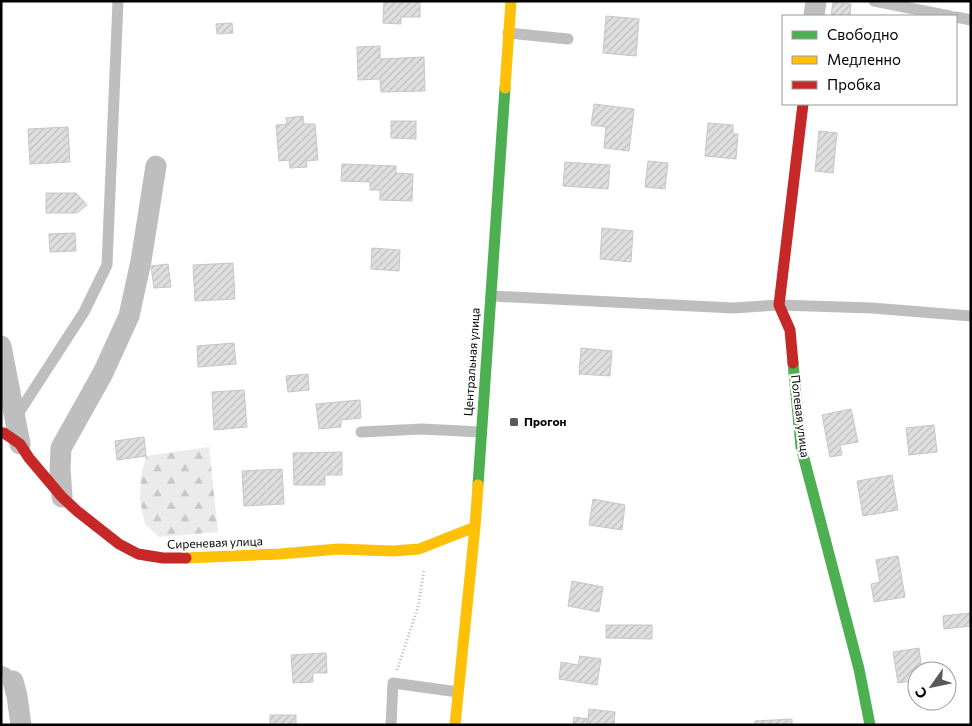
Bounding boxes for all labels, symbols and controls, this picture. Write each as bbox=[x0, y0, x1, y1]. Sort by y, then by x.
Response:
legend bbox=[782, 15, 957, 105]
text: Свободно bbox=[827, 25, 898, 43]
text: Медленно bbox=[827, 50, 901, 68]
text: Пробка bbox=[827, 75, 881, 93]
street label: Центральная улица bbox=[460, 307, 482, 417]
street label: Полевая улица bbox=[789, 374, 813, 458]
place label: Прогон bbox=[524, 414, 567, 428]
marker: Прогон bbox=[508, 416, 520, 428]
street label: Сиреневая улица bbox=[167, 533, 263, 551]
north arrow bbox=[907, 661, 957, 711]
text: С bbox=[911, 685, 930, 702]

